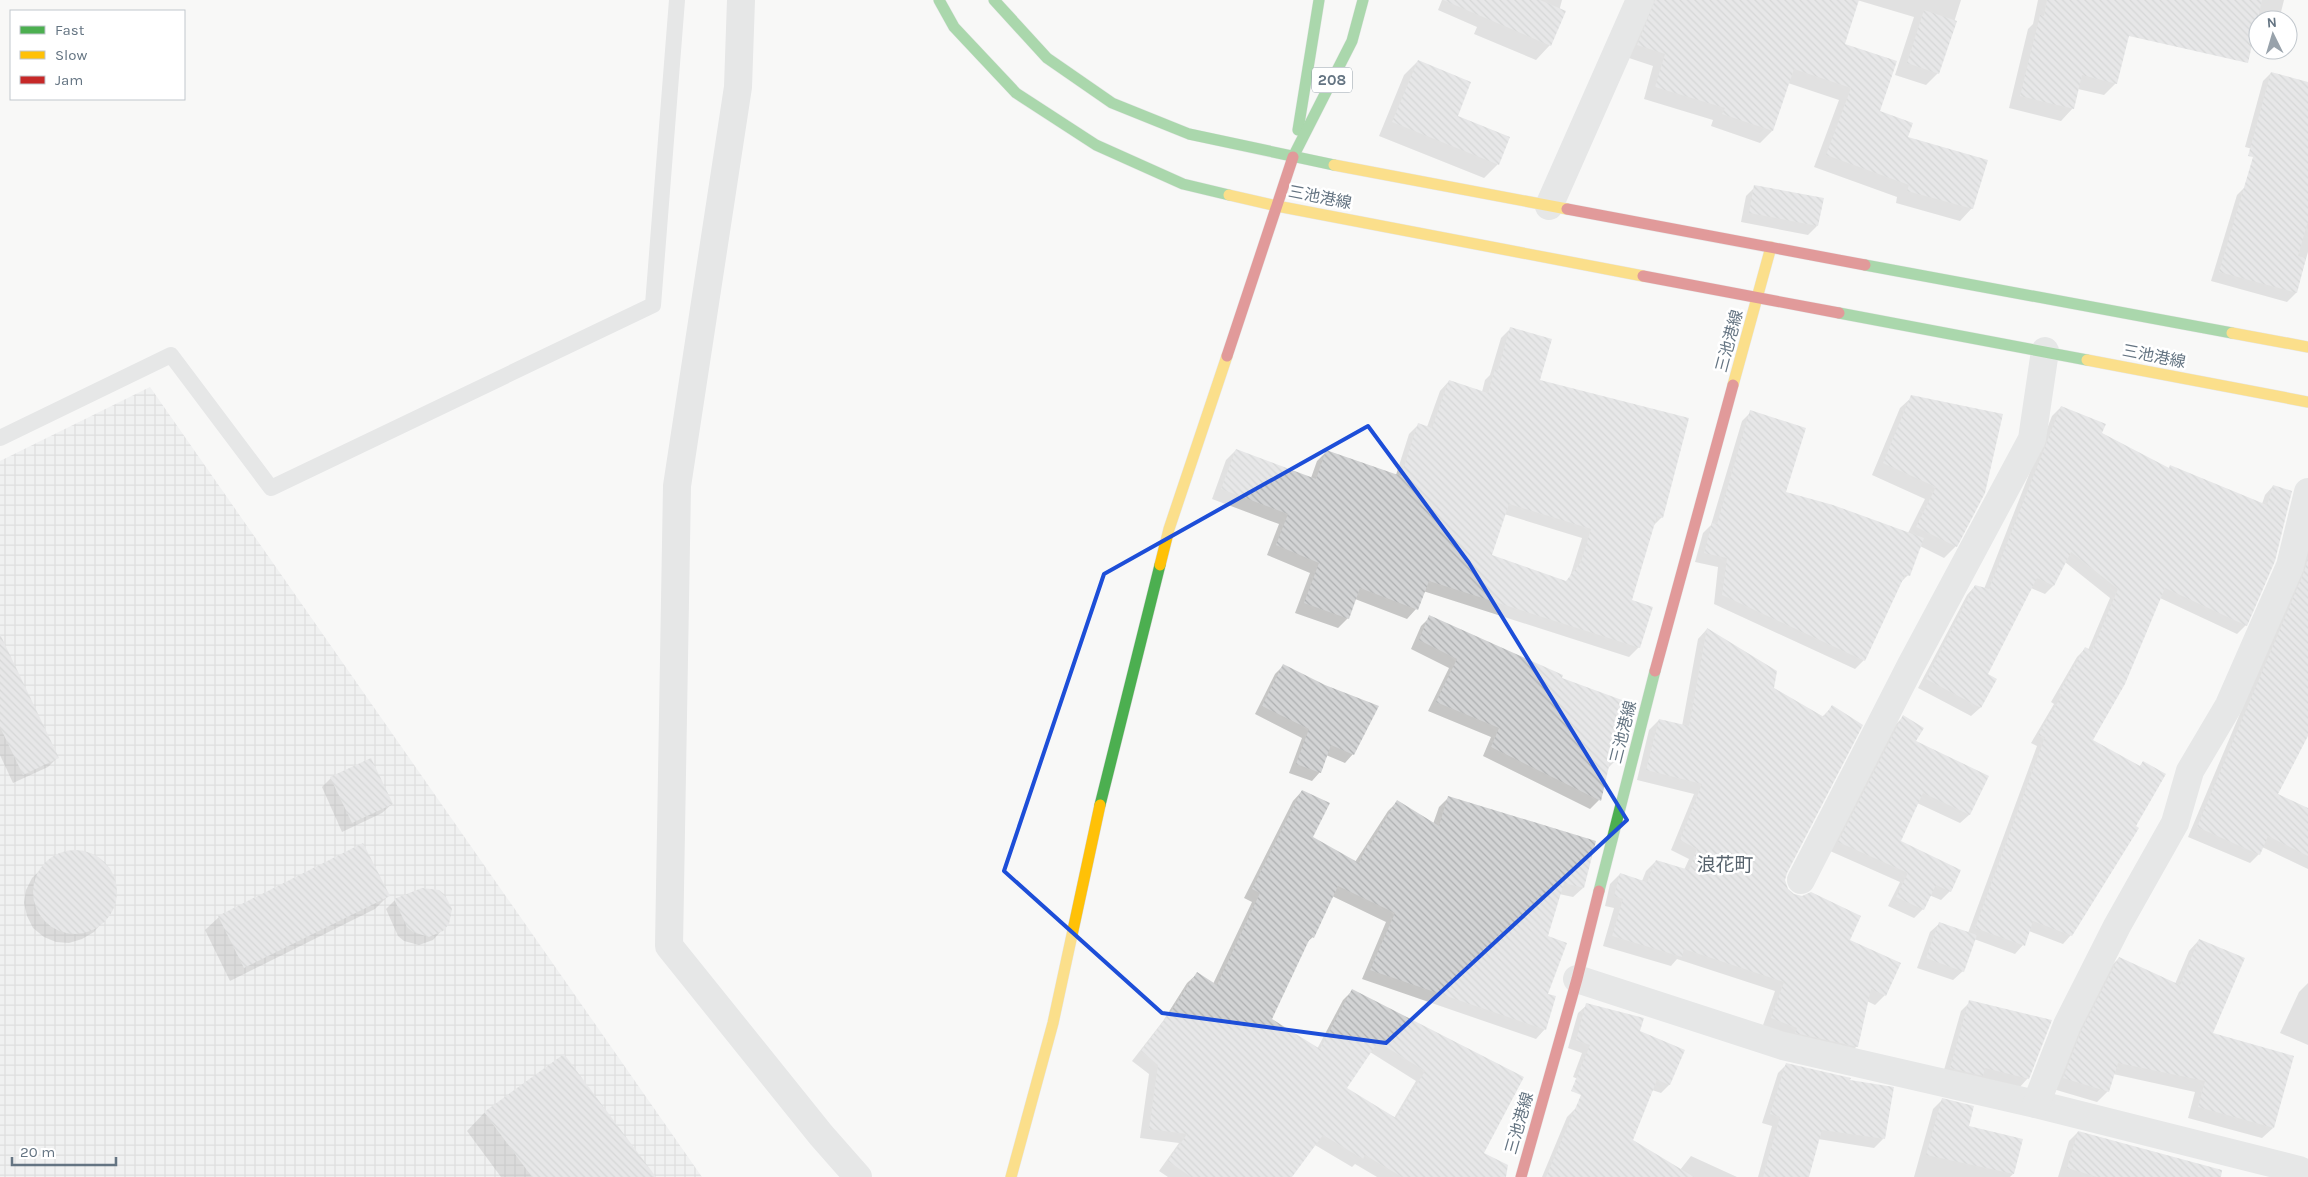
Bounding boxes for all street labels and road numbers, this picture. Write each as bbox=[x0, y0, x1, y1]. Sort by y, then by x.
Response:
road number: 208 bbox=[1312, 68, 1352, 92]
street label: 三池港線 bbox=[1287, 182, 1353, 212]
street label: 三池港線 bbox=[1712, 308, 1746, 374]
street label: 三池港線 bbox=[2121, 341, 2187, 371]
street label: 三池港線 bbox=[1606, 699, 1640, 765]
street label: 三池港線 bbox=[1501, 1090, 1537, 1156]

